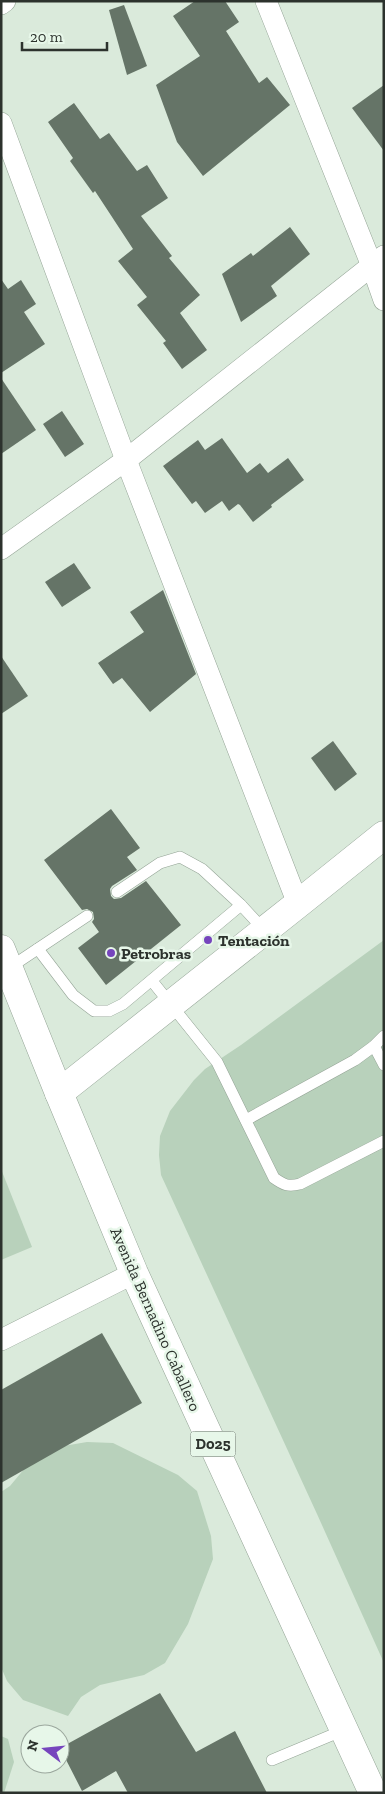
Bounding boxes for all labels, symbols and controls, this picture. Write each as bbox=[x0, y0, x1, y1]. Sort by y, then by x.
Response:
scale bar bbox=[22, 20, 108, 52]
text: 20 m bbox=[30, 28, 63, 46]
place label: Tentación bbox=[218, 931, 290, 950]
marker: Tentación bbox=[202, 934, 214, 946]
place label: Petrobras bbox=[121, 944, 191, 963]
marker: Petrobras bbox=[105, 947, 117, 959]
street label: Avenida Bernadino Caballero bbox=[106, 1224, 205, 1414]
road number: D025 bbox=[190, 1432, 236, 1456]
north arrow bbox=[20, 1724, 70, 1774]
text: N bbox=[23, 1738, 43, 1753]

